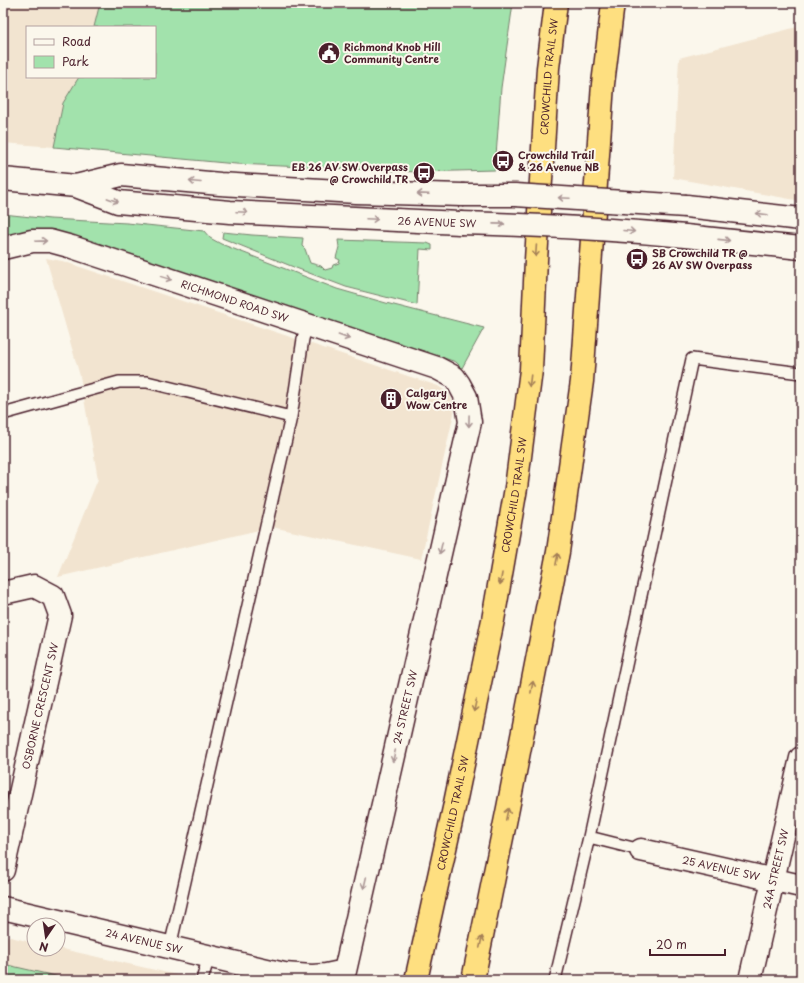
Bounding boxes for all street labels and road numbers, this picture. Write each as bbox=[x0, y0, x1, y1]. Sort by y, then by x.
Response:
street label: CROWCHILD TRAIL SW bbox=[536, 17, 561, 135]
street label: 26 AVENUE SW bbox=[397, 213, 477, 230]
street label: RICHMOND ROAD SW bbox=[179, 276, 291, 325]
street label: CROWCHILD TRAIL SW bbox=[497, 435, 530, 554]
street label: OSBORNE CRESCENT SW bbox=[18, 641, 61, 771]
street label: 24 STREET SW bbox=[389, 668, 420, 745]
street label: CROWCHILD TRAIL SW bbox=[432, 753, 472, 872]
street label: 24A STREET SW bbox=[759, 827, 792, 910]
street label: 25 AVENUE SW bbox=[681, 851, 762, 884]
street label: 24 AVENUE SW bbox=[104, 924, 184, 957]

